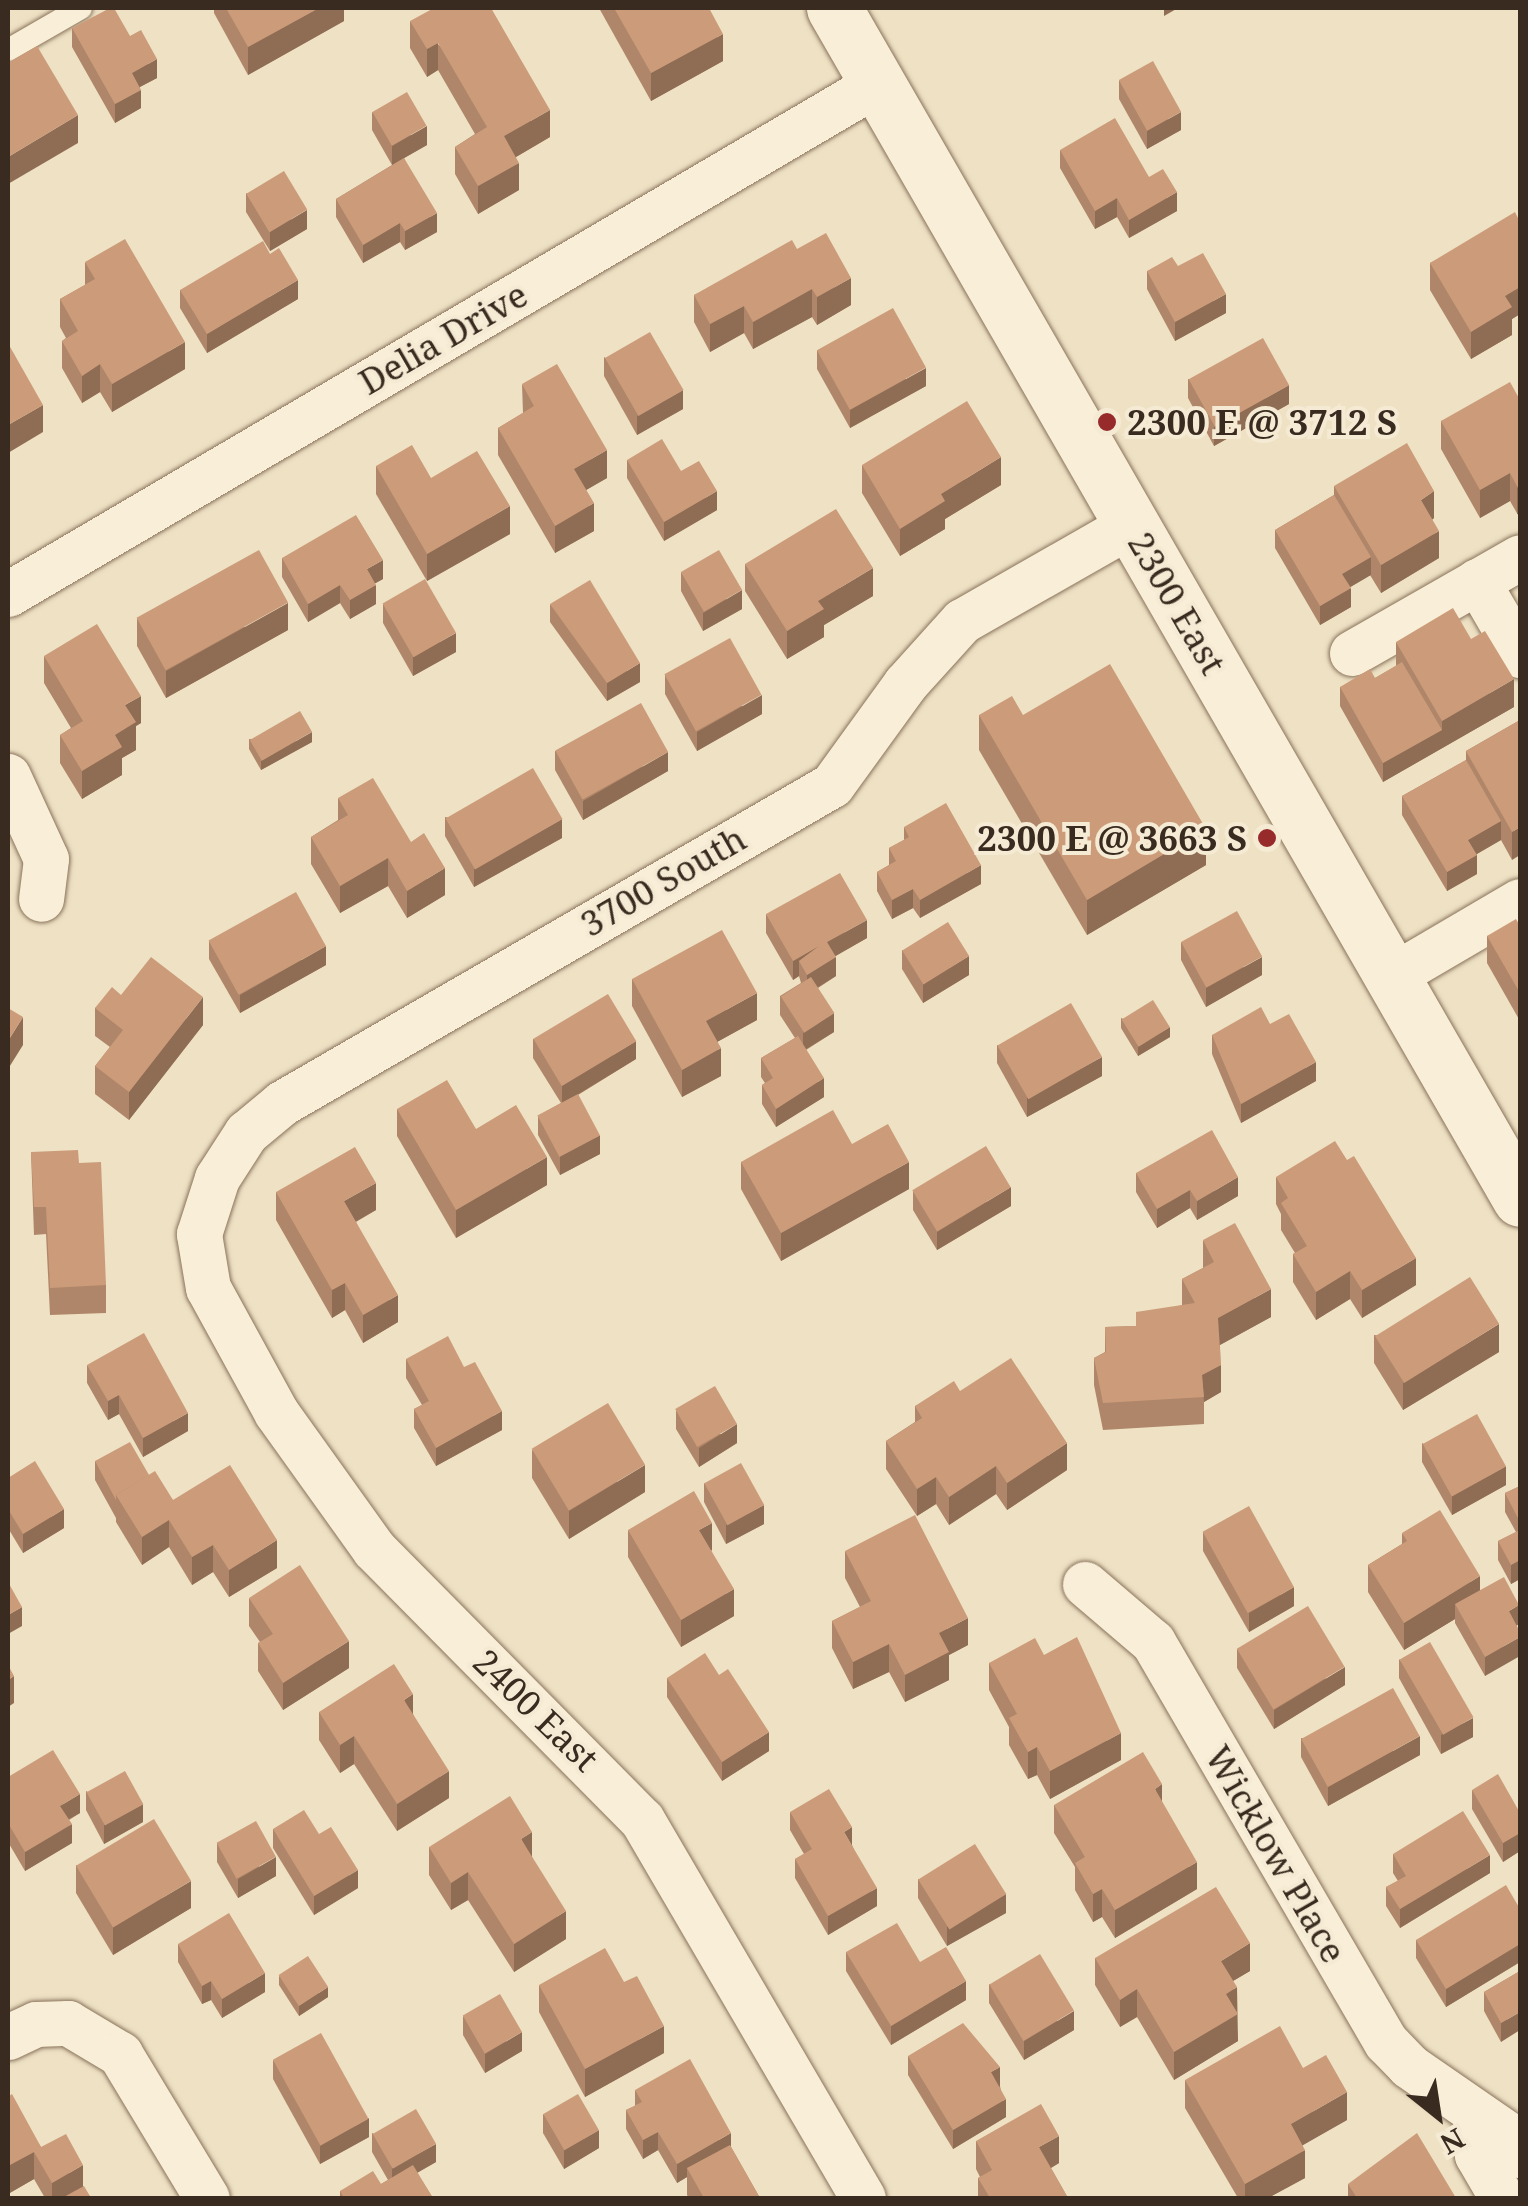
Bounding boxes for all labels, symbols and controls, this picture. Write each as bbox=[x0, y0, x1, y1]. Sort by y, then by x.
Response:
street label: Delia Drive bbox=[351, 273, 535, 403]
place label: 2300 E @ 3712 S bbox=[1127, 401, 1397, 443]
marker: 2300 E @ 3712 S bbox=[1096, 411, 1118, 433]
street label: 2300 East bbox=[1120, 525, 1234, 681]
street label: 3700 South bbox=[573, 817, 753, 945]
place label: 2300 E @ 3663 S bbox=[977, 817, 1247, 859]
marker: 2300 E @ 3663 S bbox=[1256, 827, 1278, 849]
street label: 2400 East bbox=[465, 1640, 607, 1780]
street label: Wicklow Place bbox=[1197, 1738, 1355, 1970]
north arrow bbox=[1388, 2066, 1488, 2166]
text: N bbox=[1434, 2120, 1472, 2164]

